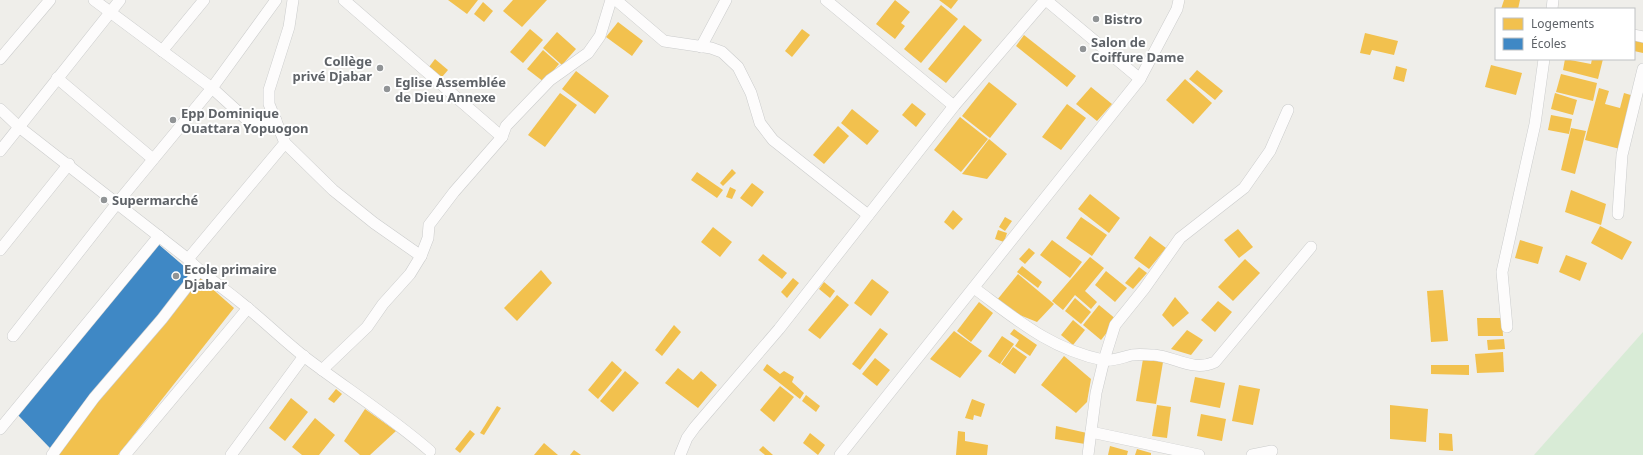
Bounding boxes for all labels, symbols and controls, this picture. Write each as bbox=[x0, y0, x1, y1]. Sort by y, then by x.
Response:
legend bbox=[1495, 8, 1635, 60]
place label: Bistro bbox=[1104, 10, 1142, 28]
marker: Bistro bbox=[1091, 14, 1101, 24]
text: Logements bbox=[1531, 15, 1594, 32]
place label: Salon de Coiffure Dame bbox=[1091, 33, 1185, 66]
text: Écoles bbox=[1531, 35, 1567, 52]
marker: Salon de Coiffure Dame bbox=[1078, 44, 1088, 54]
place label: Collège privé Djabar bbox=[293, 52, 372, 85]
marker: Collège privé Djabar bbox=[375, 63, 385, 73]
place label: Eglise Assemblée de Dieu Annexe bbox=[395, 73, 506, 106]
marker: Eglise Assemblée de Dieu Annexe bbox=[382, 84, 392, 94]
place label: Epp Dominique Ouattara Yopuogon bbox=[181, 104, 309, 137]
marker: Epp Dominique Ouattara Yopuogon bbox=[168, 115, 178, 125]
place label: Supermarché bbox=[112, 191, 199, 209]
marker: Supermarché bbox=[99, 195, 109, 205]
place label: Ecole primaire Djabar bbox=[184, 260, 277, 293]
marker: Ecole primaire Djabar bbox=[171, 271, 181, 281]

